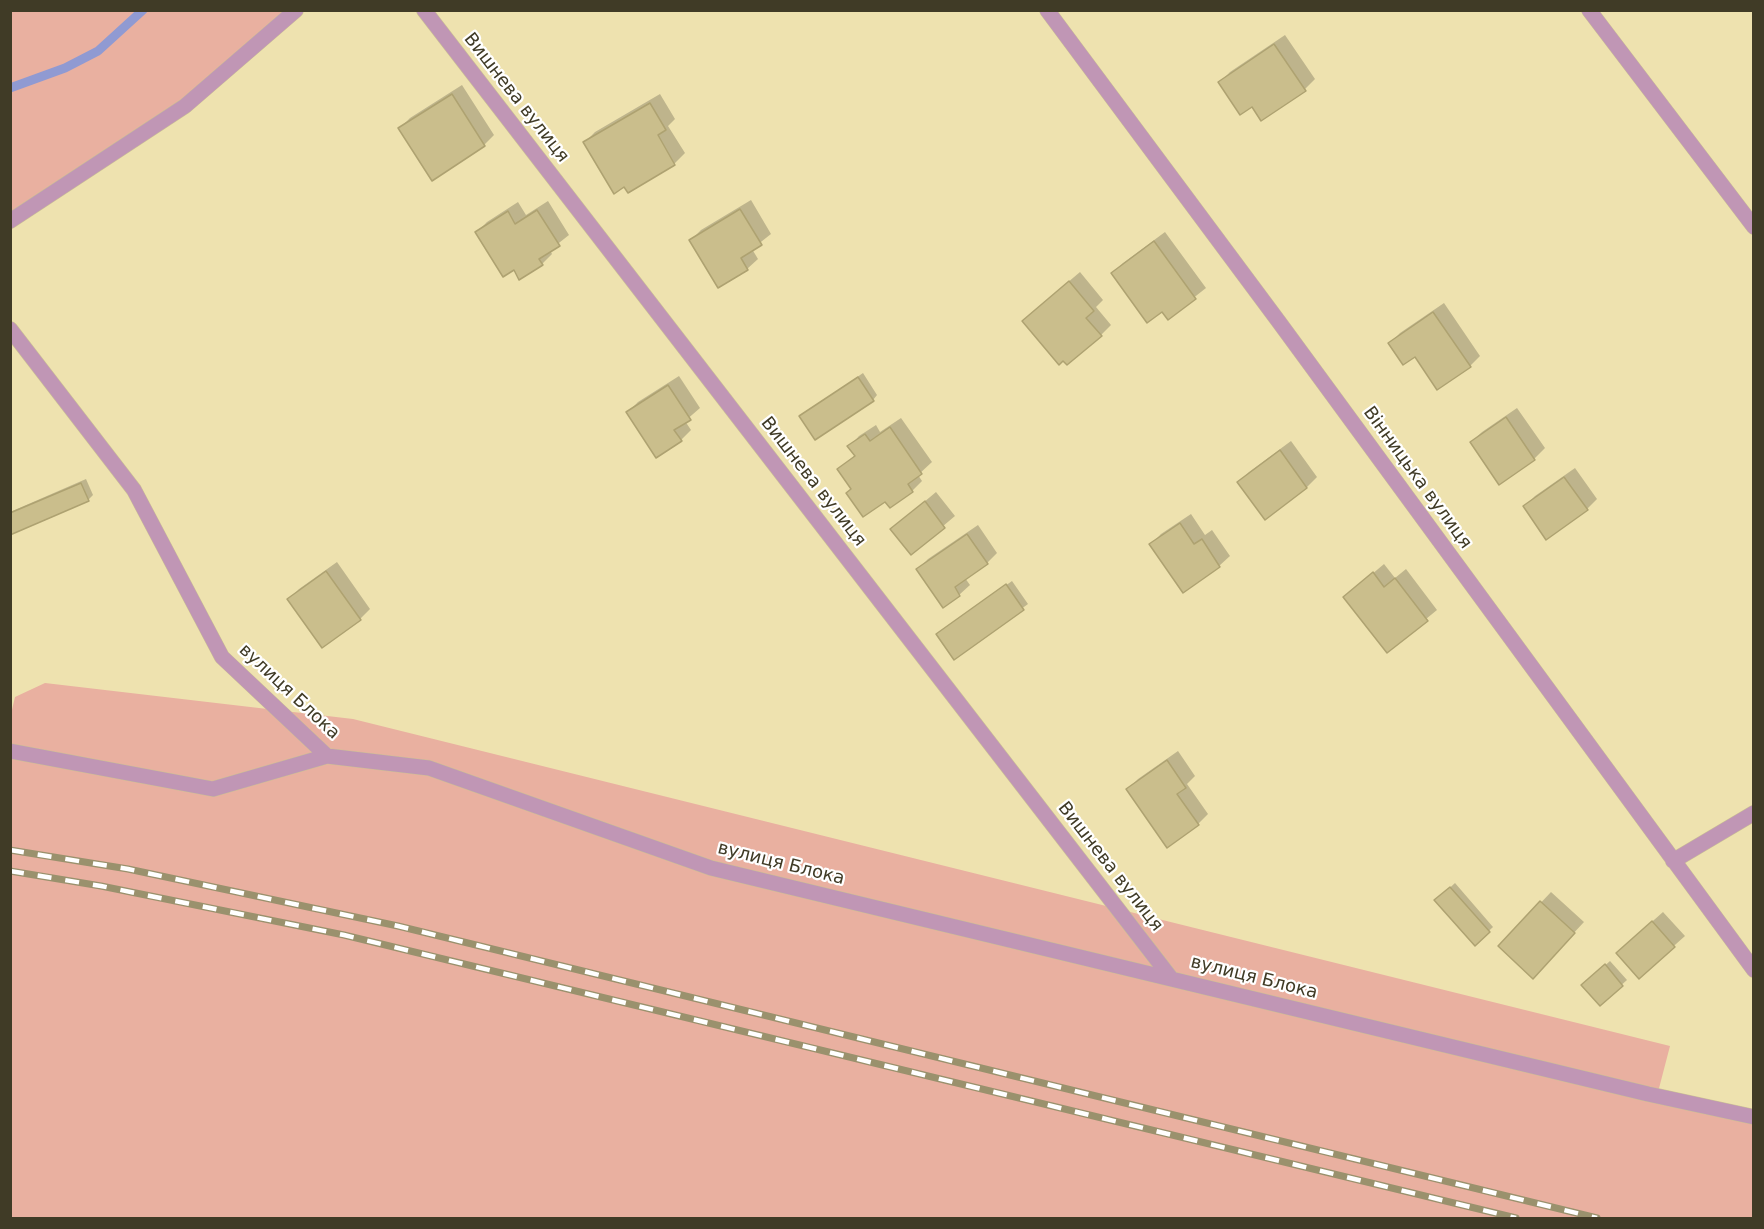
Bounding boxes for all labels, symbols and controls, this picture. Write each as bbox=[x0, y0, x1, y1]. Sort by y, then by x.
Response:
street label: Вишнева вулиця bbox=[459, 29, 573, 167]
street label: Вінницька вулиця bbox=[1358, 403, 1476, 553]
street label: Вишнева вулиця bbox=[756, 413, 870, 551]
street label: вулиця Блока bbox=[234, 640, 344, 744]
street label: Вишнева вулиця bbox=[1053, 798, 1167, 936]
street label: вулиця Блока bbox=[715, 838, 847, 890]
street label: вулиця Блока bbox=[1188, 952, 1320, 1004]

